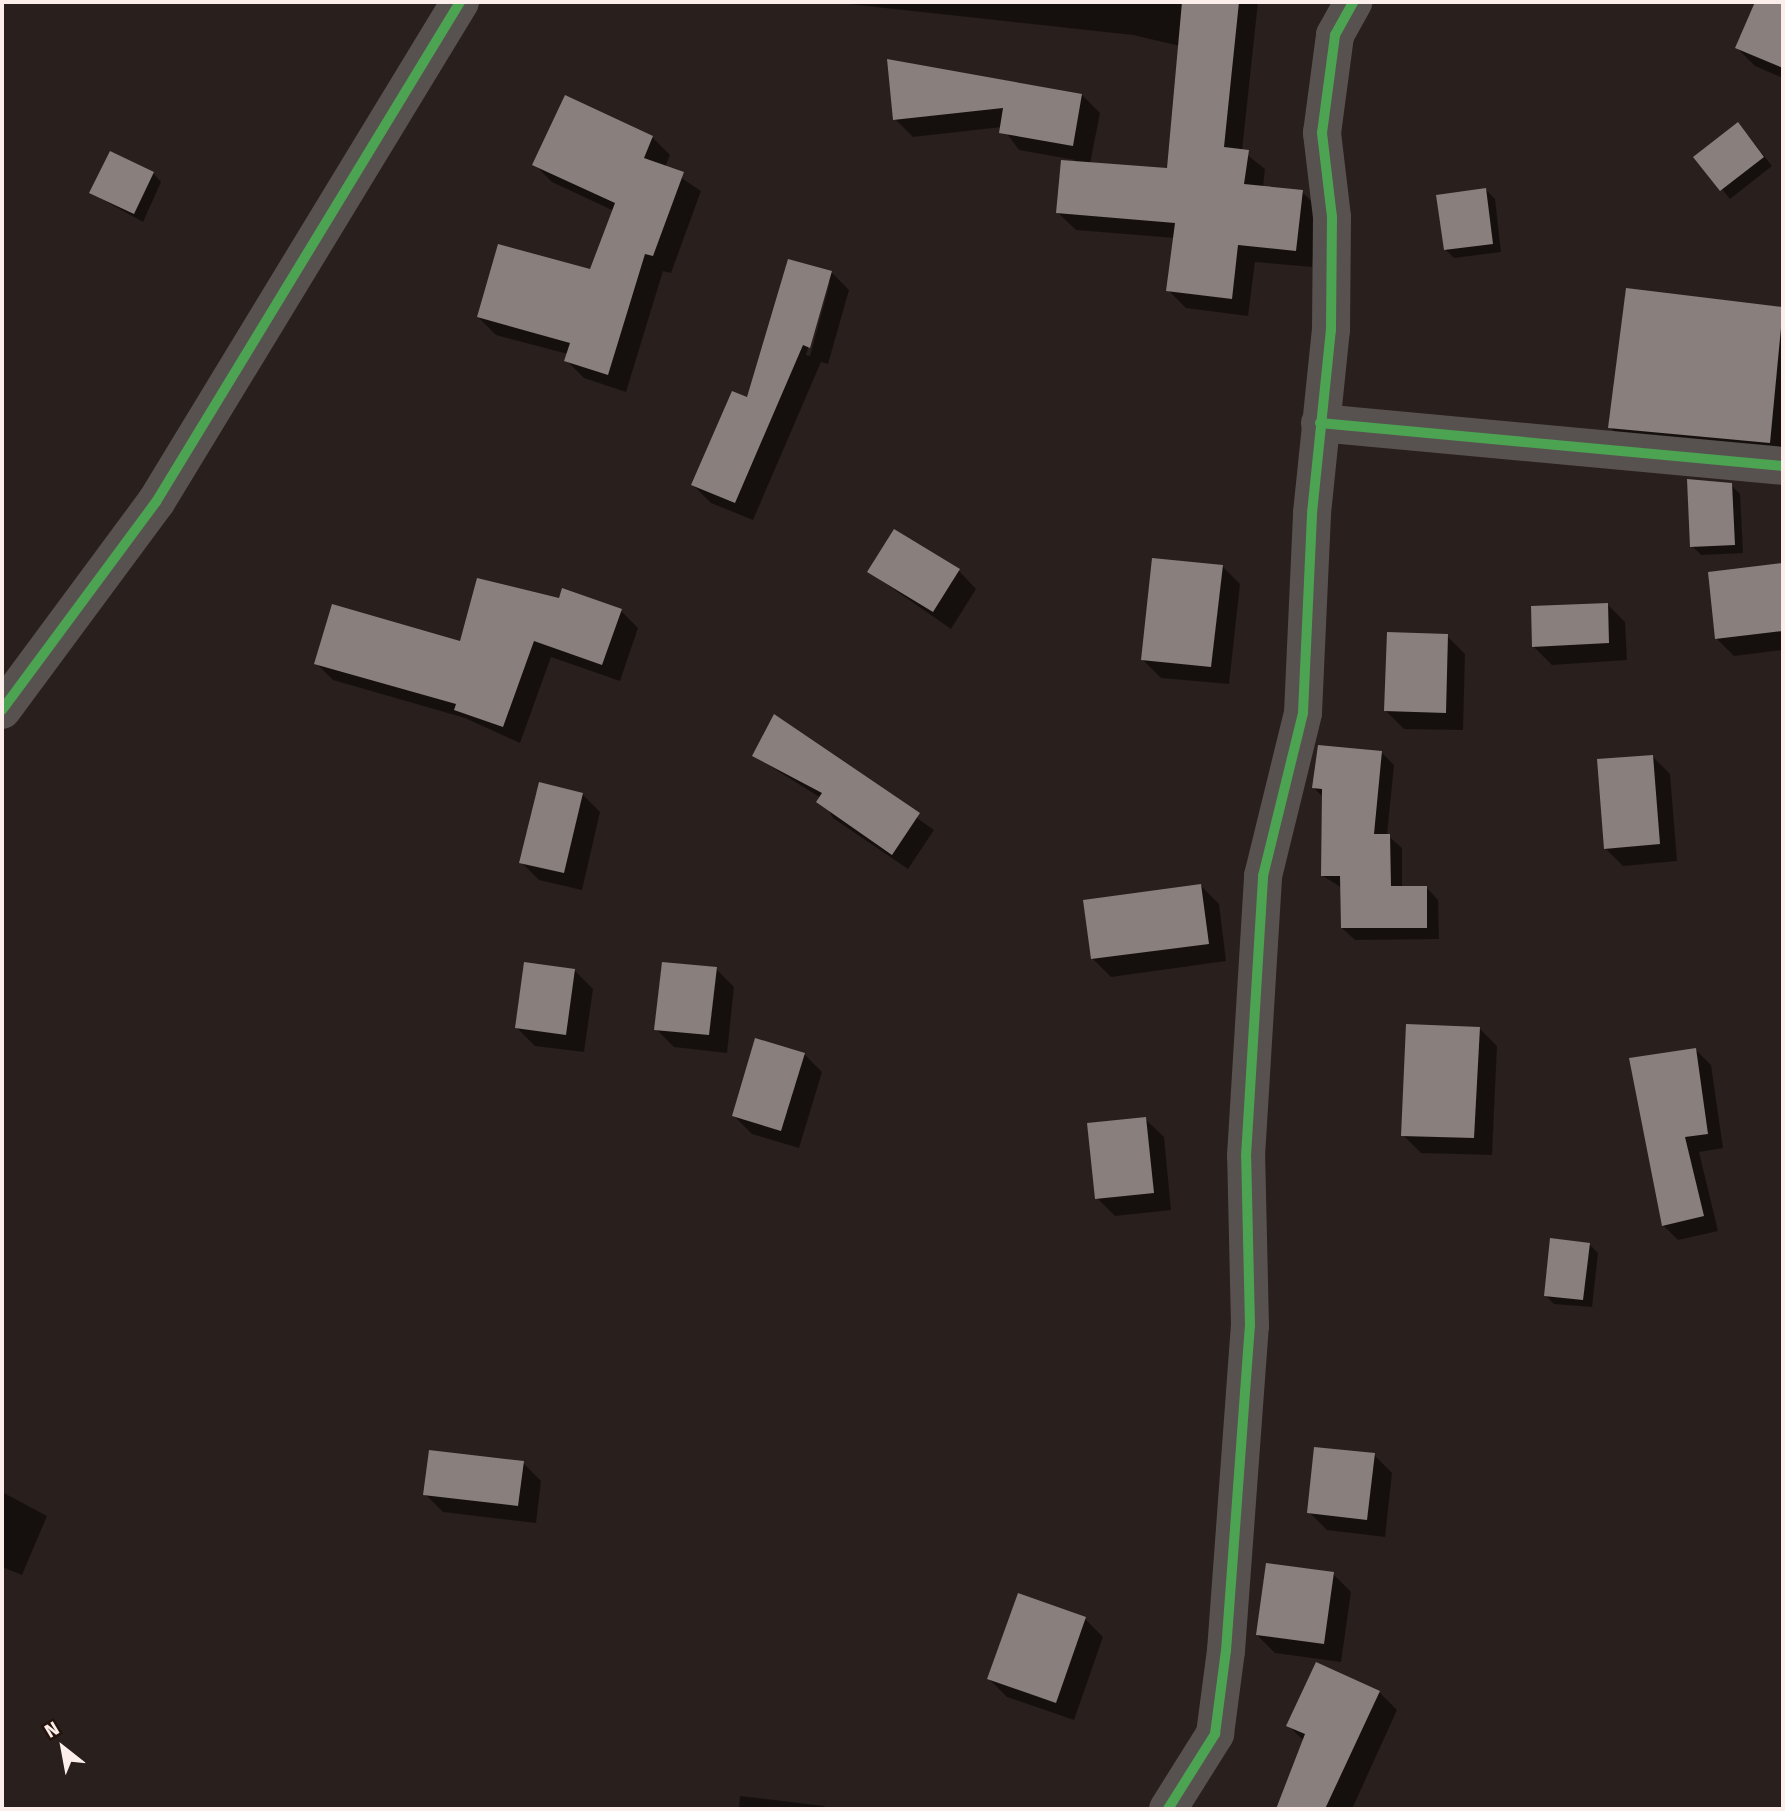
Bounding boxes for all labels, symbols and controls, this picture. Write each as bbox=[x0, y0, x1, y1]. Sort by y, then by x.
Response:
north arrow bbox=[28, 1713, 98, 1783]
text: N bbox=[41, 1716, 63, 1743]

